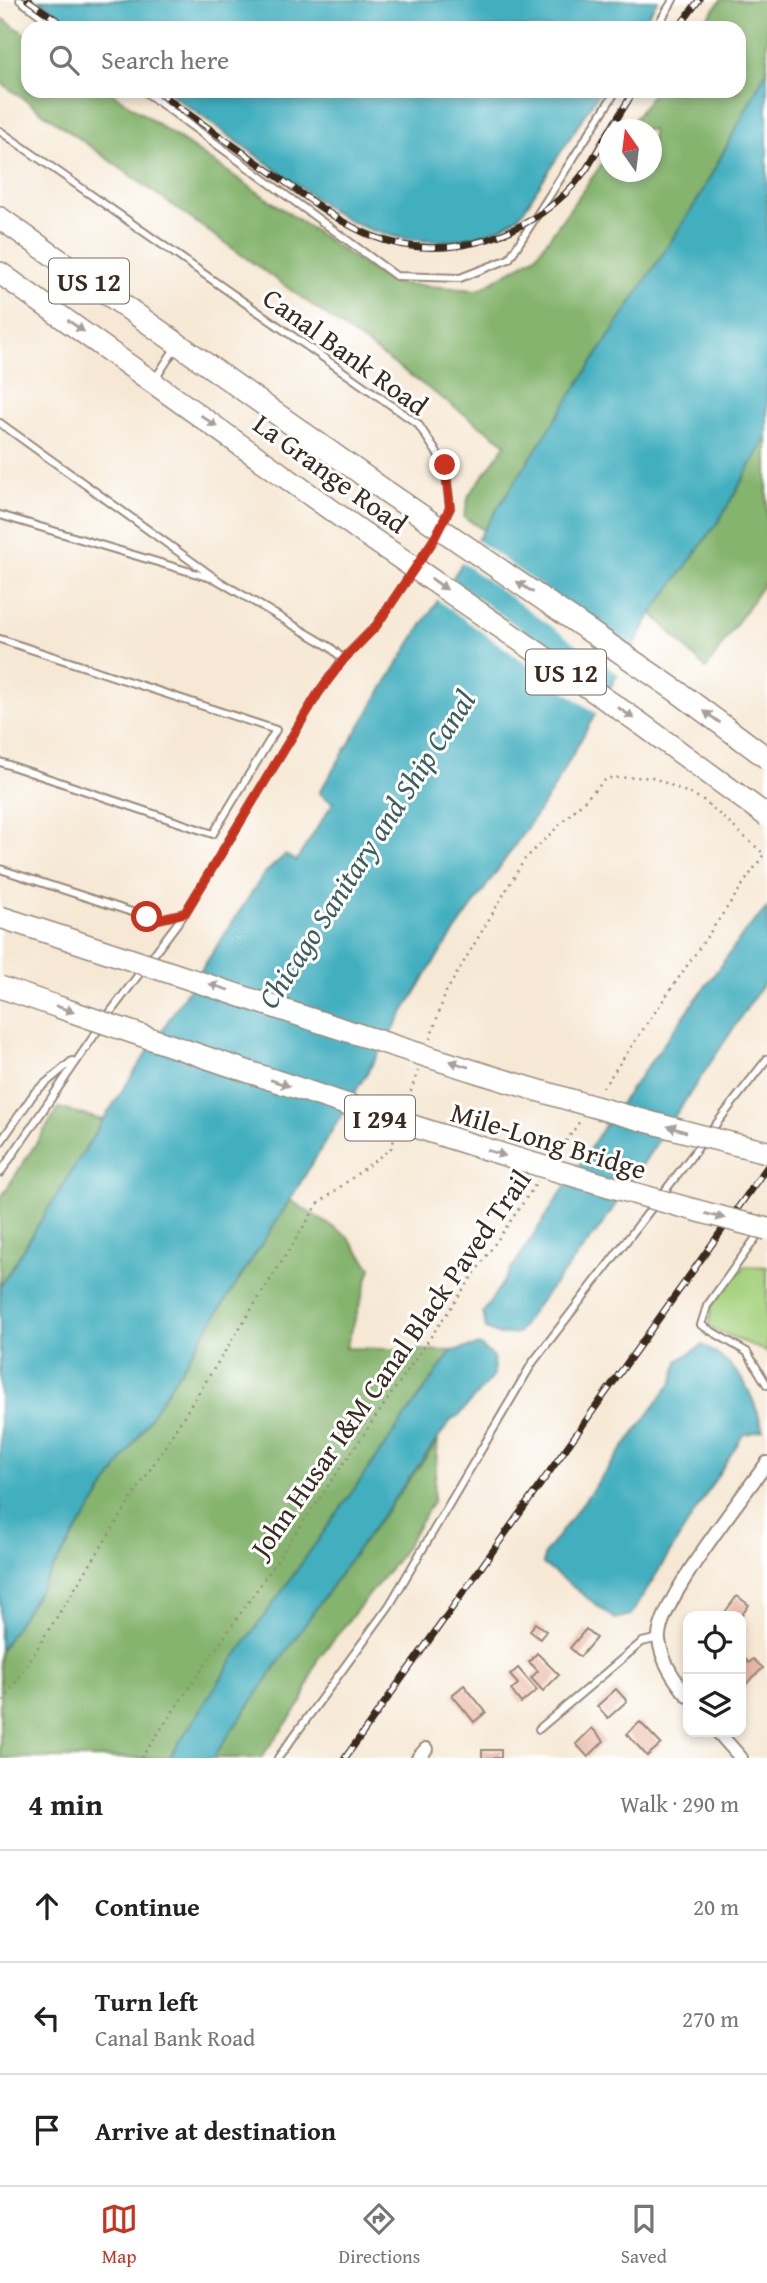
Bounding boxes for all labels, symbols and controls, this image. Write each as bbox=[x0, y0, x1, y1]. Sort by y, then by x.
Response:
search box bbox=[21, 21, 746, 98]
text: Search here bbox=[101, 40, 229, 79]
icon: search bbox=[45, 41, 83, 79]
north arrow bbox=[599, 119, 662, 182]
road number: US 12 bbox=[49, 258, 129, 304]
street label: Canal Bank Road bbox=[255, 277, 437, 425]
one-way arrow bbox=[67, 319, 85, 333]
street label: La Grange Road bbox=[245, 403, 417, 543]
one-way arrow bbox=[200, 413, 218, 427]
route end bbox=[429, 449, 460, 480]
one-way arrow bbox=[430, 577, 448, 591]
one-way arrow bbox=[516, 580, 534, 594]
road number: US 12 bbox=[526, 650, 606, 694]
water label: Chicago Sanitary and Ship Canal bbox=[246, 681, 486, 1017]
one-way arrow bbox=[617, 706, 635, 720]
one-way arrow bbox=[703, 710, 721, 724]
route start bbox=[131, 901, 162, 932]
one-way arrow bbox=[209, 982, 230, 992]
one-way arrow bbox=[54, 1004, 75, 1015]
one-way arrow bbox=[449, 1058, 470, 1069]
one-way arrow bbox=[269, 1078, 290, 1089]
street label: Mile-Long Bridge bbox=[446, 1091, 652, 1189]
road number: I 294 bbox=[345, 1096, 415, 1140]
one-way arrow bbox=[666, 1124, 687, 1134]
one-way arrow bbox=[486, 1149, 507, 1159]
street label: John Husar I&M Canal Black Paved Trail bbox=[238, 1161, 540, 1568]
one-way arrow bbox=[704, 1211, 726, 1222]
map controls bbox=[683, 1611, 746, 1737]
button: locate bbox=[683, 1611, 746, 1674]
button: layers bbox=[683, 1674, 746, 1737]
text: 4 min bbox=[28, 1782, 103, 1826]
text: Walk · 290 m bbox=[620, 1787, 739, 1820]
icon: ahead bbox=[28, 1887, 66, 1925]
text: Continue bbox=[95, 1887, 200, 1926]
text: 20 m bbox=[693, 1890, 739, 1923]
text: Turn left bbox=[95, 1982, 198, 2021]
icon: left bbox=[28, 1999, 66, 2037]
text: 270 m bbox=[682, 2002, 739, 2035]
text: Canal Bank Road bbox=[95, 2021, 255, 2054]
icon: arrive bbox=[28, 2111, 66, 2149]
text: Arrive at destination bbox=[95, 2111, 336, 2150]
tab: Map bbox=[100, 2200, 138, 2270]
tab: Directions bbox=[339, 2200, 420, 2270]
tab: Saved bbox=[621, 2200, 667, 2270]

